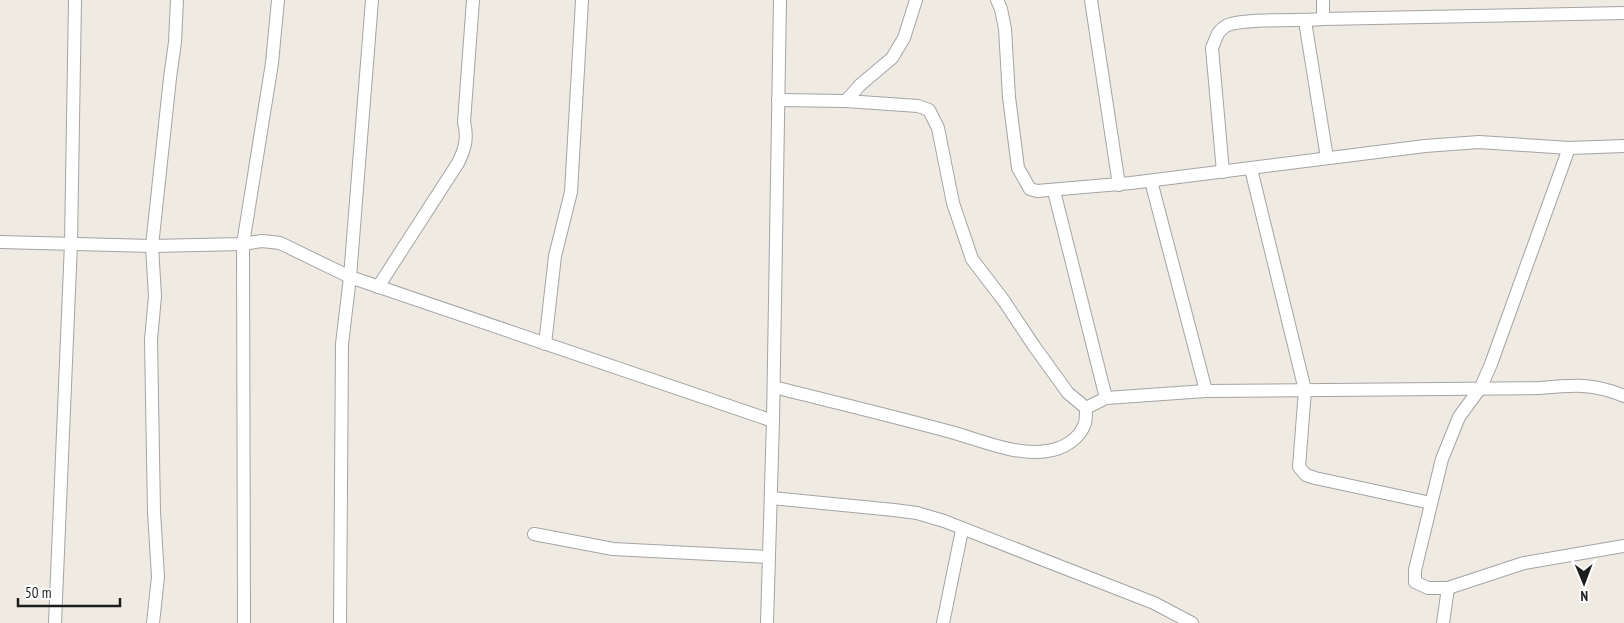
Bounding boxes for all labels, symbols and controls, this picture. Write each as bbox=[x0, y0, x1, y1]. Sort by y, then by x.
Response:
north arrow bbox=[1559, 558, 1609, 608]
scale bar bbox=[18, 576, 120, 608]
text: 50 m bbox=[25, 583, 51, 602]
text: N bbox=[1580, 587, 1588, 605]

